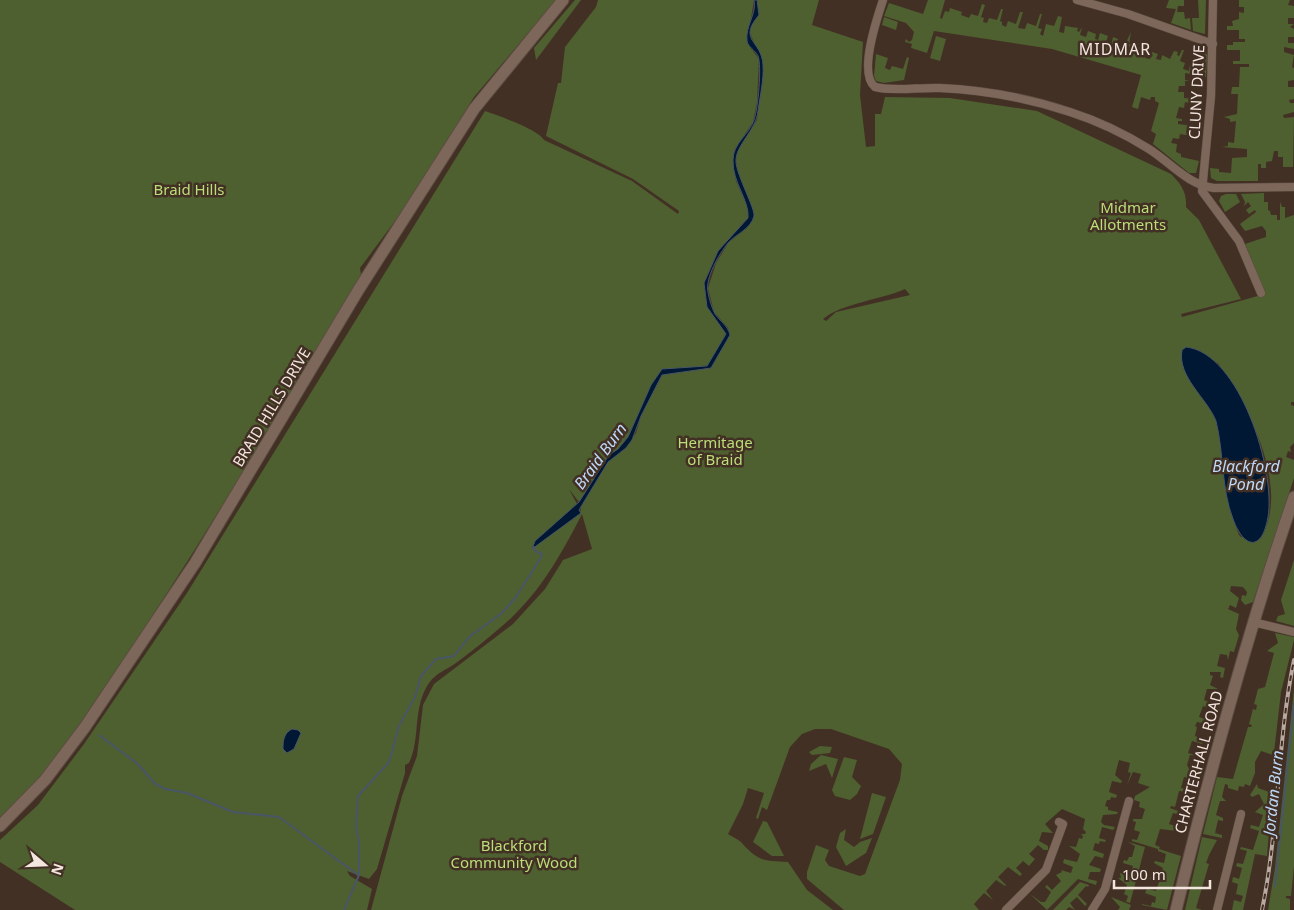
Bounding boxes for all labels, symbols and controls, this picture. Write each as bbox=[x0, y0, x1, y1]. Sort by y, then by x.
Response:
district label: MIDMAR bbox=[1079, 38, 1151, 60]
street label: CLUNY DRIVE bbox=[1184, 44, 1208, 140]
park label: Braid Hills bbox=[154, 179, 224, 199]
park label: Midmar Allotments bbox=[1090, 197, 1166, 234]
street label: BRAID HILLS DRIVE bbox=[228, 344, 314, 470]
water label: Braid Burn bbox=[569, 418, 631, 494]
park label: Hermitage of Braid bbox=[677, 432, 753, 469]
water label: Blackford Pond bbox=[1212, 455, 1280, 495]
street label: CHARTERHALL ROAD bbox=[1169, 688, 1227, 836]
water label: Jordan Burn bbox=[1257, 749, 1288, 840]
park label: Blackford Community Wood bbox=[450, 835, 578, 872]
north arrow bbox=[20, 840, 70, 890]
scale bar bbox=[1114, 858, 1210, 890]
text: N bbox=[47, 861, 69, 878]
text: 100 m bbox=[1122, 864, 1166, 884]

